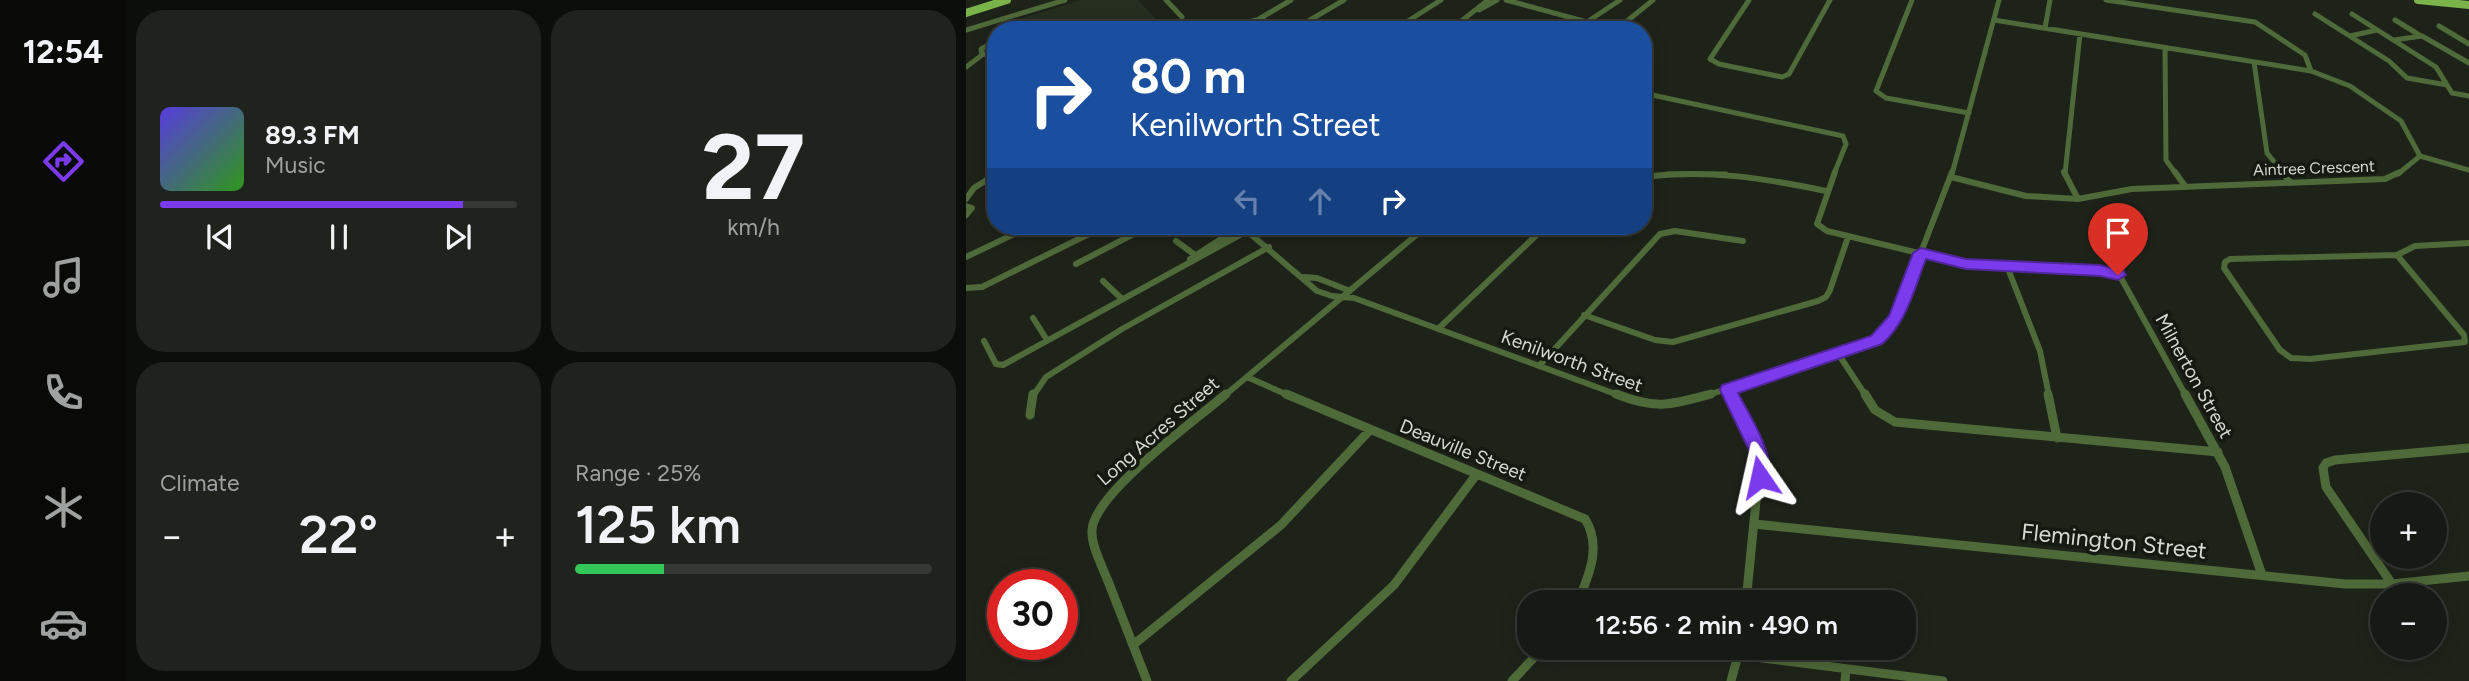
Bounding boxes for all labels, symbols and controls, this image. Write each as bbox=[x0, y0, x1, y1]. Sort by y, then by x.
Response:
text: 12:54 bbox=[23, 33, 103, 71]
text: 80 m bbox=[1130, 46, 1246, 105]
icon: right bbox=[1015, 49, 1106, 140]
text: Kenilworth Street bbox=[1130, 106, 1381, 144]
text: 27 bbox=[702, 113, 805, 222]
text: 89.3 FM bbox=[265, 119, 360, 151]
icon: directions bbox=[39, 137, 88, 186]
text: Music bbox=[265, 151, 326, 179]
street label: Aintree Crescent bbox=[2253, 156, 2375, 180]
icon: left bbox=[1228, 182, 1266, 220]
icon: ahead bbox=[1301, 182, 1339, 220]
icon: right bbox=[1374, 182, 1412, 220]
pin bbox=[2088, 203, 2148, 275]
text: km/h bbox=[727, 213, 780, 241]
icon: arrive bbox=[2099, 214, 2137, 252]
icon: previous bbox=[201, 218, 239, 256]
icon: pause bbox=[320, 218, 358, 256]
icon: next bbox=[439, 218, 477, 256]
icon: music bbox=[39, 253, 88, 302]
street label: Milnerton Street bbox=[2150, 310, 2238, 442]
street label: Kenilworth Street bbox=[1498, 325, 1646, 397]
icon: phone bbox=[39, 368, 88, 417]
street label: Long Acres Street bbox=[1092, 372, 1224, 490]
street label: Deauville Street bbox=[1396, 414, 1530, 486]
position arrow bbox=[1723, 440, 1797, 514]
text: Range · 25% bbox=[575, 459, 701, 487]
text: Climate bbox=[160, 469, 239, 497]
icon: climate bbox=[39, 483, 88, 532]
map controls bbox=[2370, 492, 2447, 660]
button: + bbox=[2370, 492, 2447, 569]
text: 125 km bbox=[575, 494, 741, 556]
text: 22° bbox=[299, 504, 378, 566]
text: − bbox=[160, 513, 184, 559]
text: + bbox=[493, 513, 517, 559]
street label: Flemington Street bbox=[2020, 517, 2208, 565]
speed limit sign: 30 bbox=[987, 569, 1078, 660]
button: − bbox=[2370, 583, 2447, 660]
icon: car bbox=[39, 599, 88, 648]
text: 12:56 · 2 min · 490 m bbox=[1595, 609, 1838, 641]

